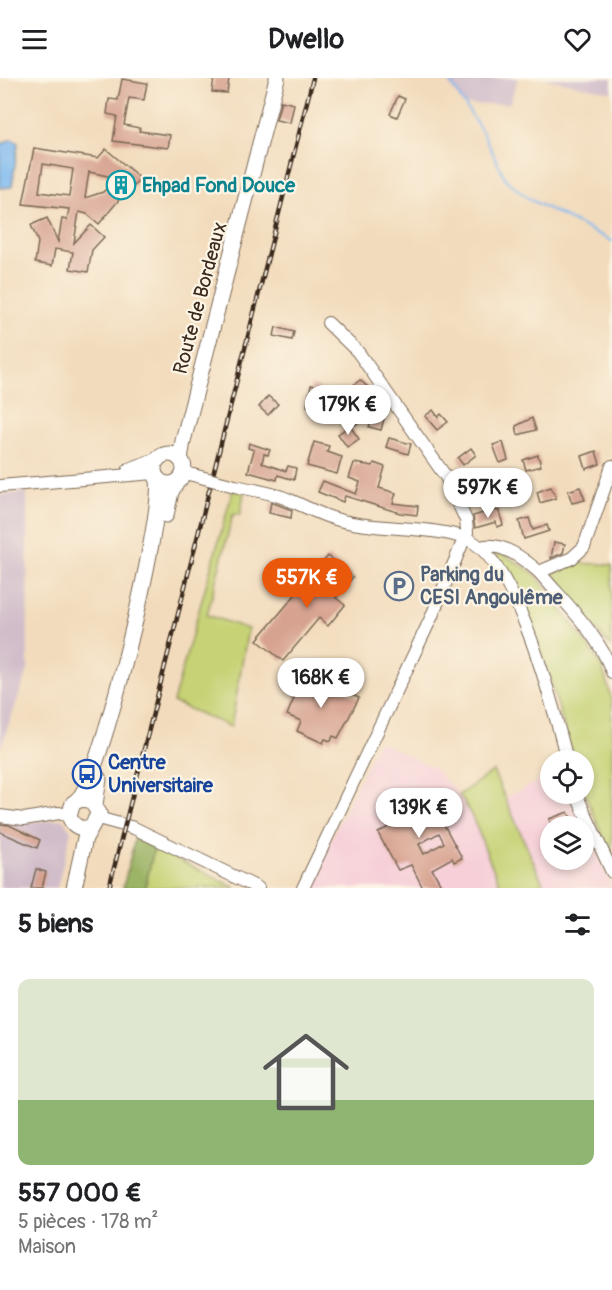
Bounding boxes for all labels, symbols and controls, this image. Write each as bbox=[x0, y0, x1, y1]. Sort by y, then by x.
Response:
icon: menu bbox=[18, 23, 51, 56]
text: Dwello bbox=[268, 23, 344, 56]
icon: heart bbox=[561, 23, 594, 56]
building icon: Ehpad Fond Douce bbox=[105, 169, 137, 201]
place label: Ehpad Fond Douce bbox=[142, 173, 296, 198]
street label: Route de Bordeaux bbox=[168, 219, 232, 377]
pin: 179K € bbox=[299, 385, 397, 436]
text: 179K € bbox=[319, 392, 377, 417]
pin: 597K € bbox=[439, 468, 537, 519]
text: 597K € bbox=[457, 475, 519, 500]
pin: 557K € bbox=[258, 558, 356, 609]
place label: Parking du CESI Angoulême bbox=[420, 562, 564, 610]
text: 557K € bbox=[276, 565, 338, 590]
parking icon: Parking du CESI Angoulême bbox=[383, 570, 415, 602]
pin: 168K € bbox=[272, 658, 370, 709]
text: 168K € bbox=[291, 665, 351, 690]
place label: Centre Universitaire bbox=[108, 750, 214, 798]
map controls bbox=[540, 750, 594, 870]
button: locate bbox=[540, 750, 594, 804]
bus stop icon: Centre Universitaire bbox=[71, 758, 103, 790]
pin: 139K € bbox=[370, 788, 468, 839]
text: 139K € bbox=[390, 795, 448, 820]
button: layers bbox=[540, 816, 594, 870]
text: 5 biens bbox=[18, 908, 93, 940]
icon: filters bbox=[561, 908, 594, 941]
icon: home bbox=[252, 1018, 360, 1126]
text: 557 000 € bbox=[18, 1177, 142, 1209]
text: 5 pièces · 178 m² bbox=[18, 1209, 158, 1234]
text: Maison bbox=[18, 1234, 76, 1259]

